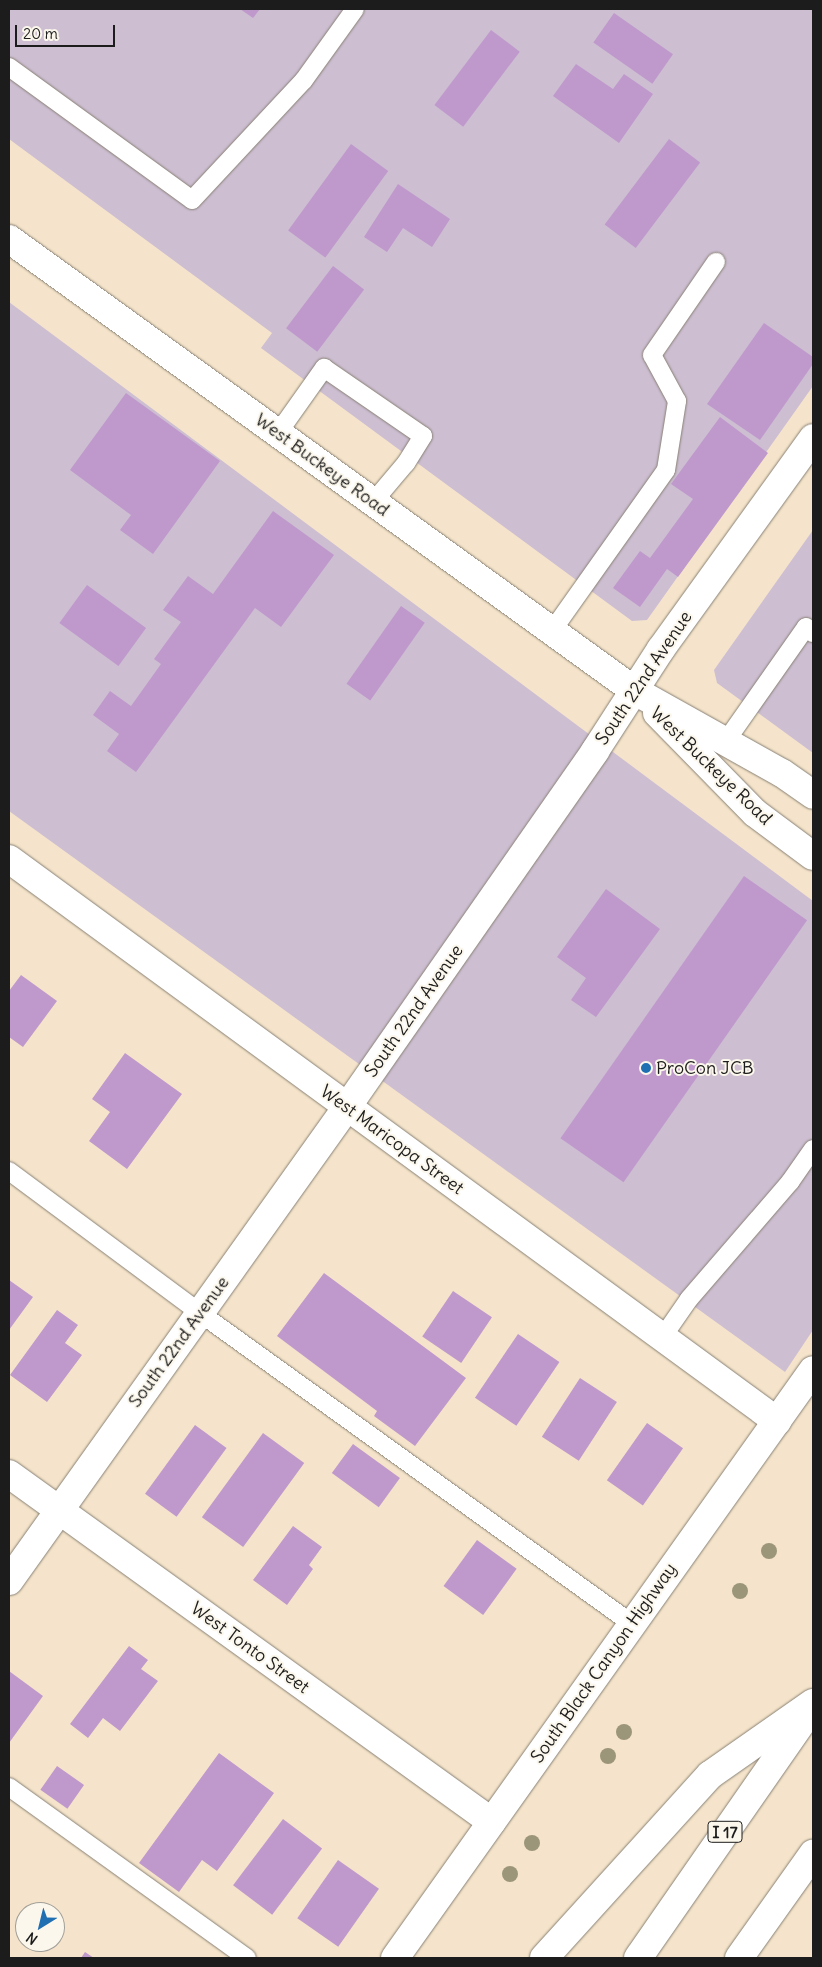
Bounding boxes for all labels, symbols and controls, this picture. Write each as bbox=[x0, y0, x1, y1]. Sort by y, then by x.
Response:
scale bar bbox=[18, 15, 118, 47]
text: 20 m bbox=[23, 24, 58, 43]
street label: West Buckeye Road bbox=[251, 409, 393, 521]
street label: South 22nd Avenue bbox=[591, 607, 697, 749]
street label: West Buckeye Road bbox=[646, 702, 776, 830]
street label: South 22nd Avenue bbox=[360, 941, 468, 1081]
place label: ProCon JCB bbox=[656, 1057, 754, 1079]
marker: ProCon JCB bbox=[640, 1062, 652, 1074]
street label: West Maricopa Street bbox=[316, 1081, 468, 1199]
street label: South 22nd Avenue bbox=[124, 1272, 234, 1412]
street label: South Black Canyon Highway bbox=[527, 1559, 681, 1767]
street label: West Tonto Street bbox=[187, 1598, 313, 1698]
road number: I 17 bbox=[708, 1818, 742, 1845]
north arrow bbox=[15, 1902, 65, 1952]
text: N bbox=[23, 1928, 41, 1948]

